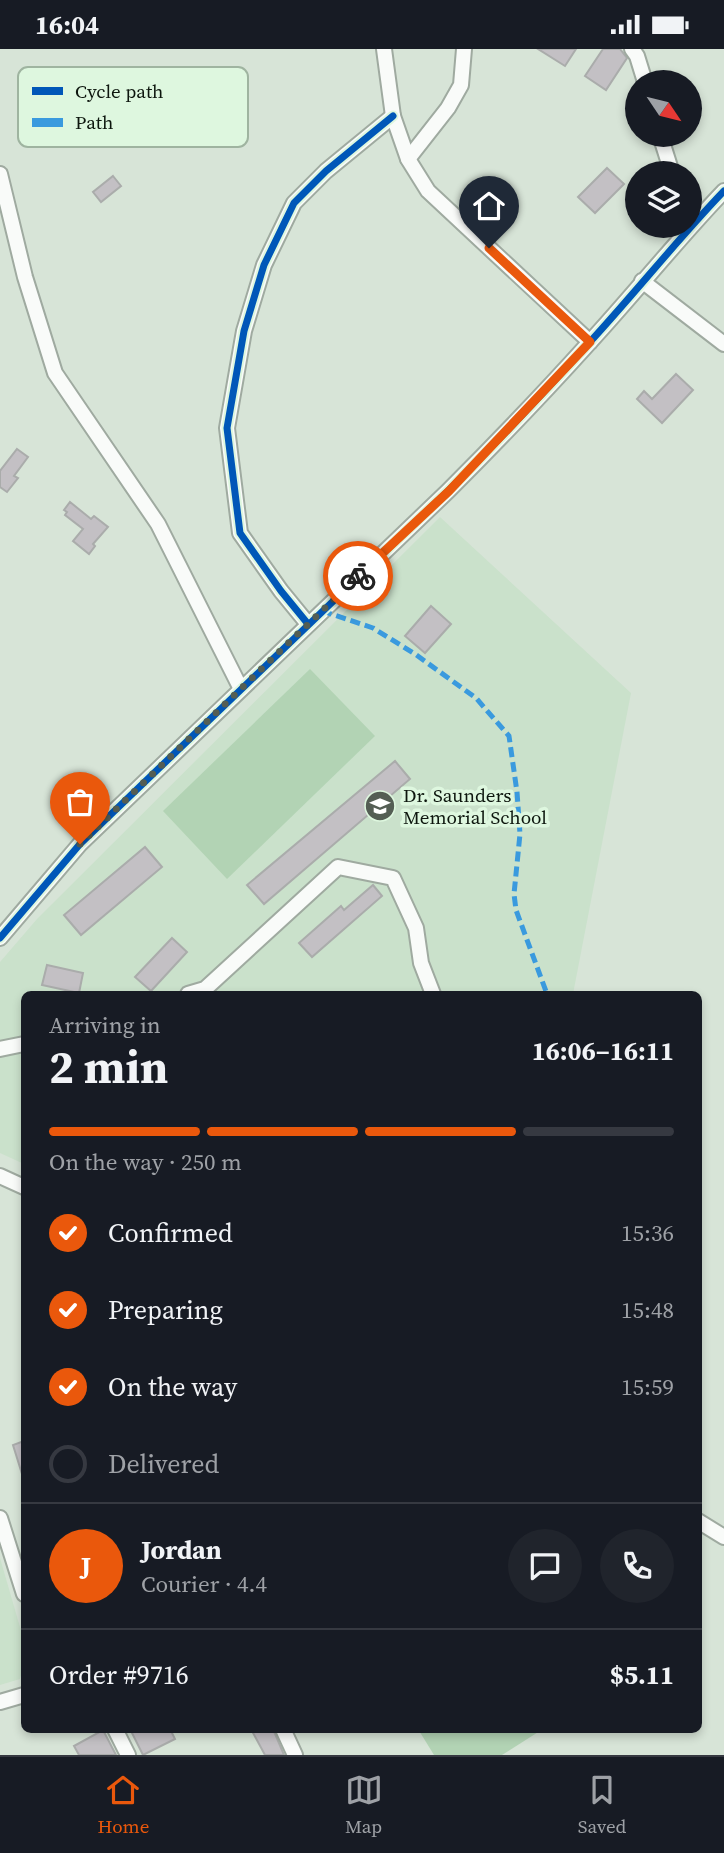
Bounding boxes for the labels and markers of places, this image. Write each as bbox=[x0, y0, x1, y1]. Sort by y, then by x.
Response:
pin bbox=[459, 176, 519, 248]
pin bbox=[50, 772, 110, 844]
place label: Dr. Saunders Memorial School bbox=[403, 782, 547, 830]
school or university icon: Dr. Saunders Memorial School bbox=[363, 789, 397, 823]

